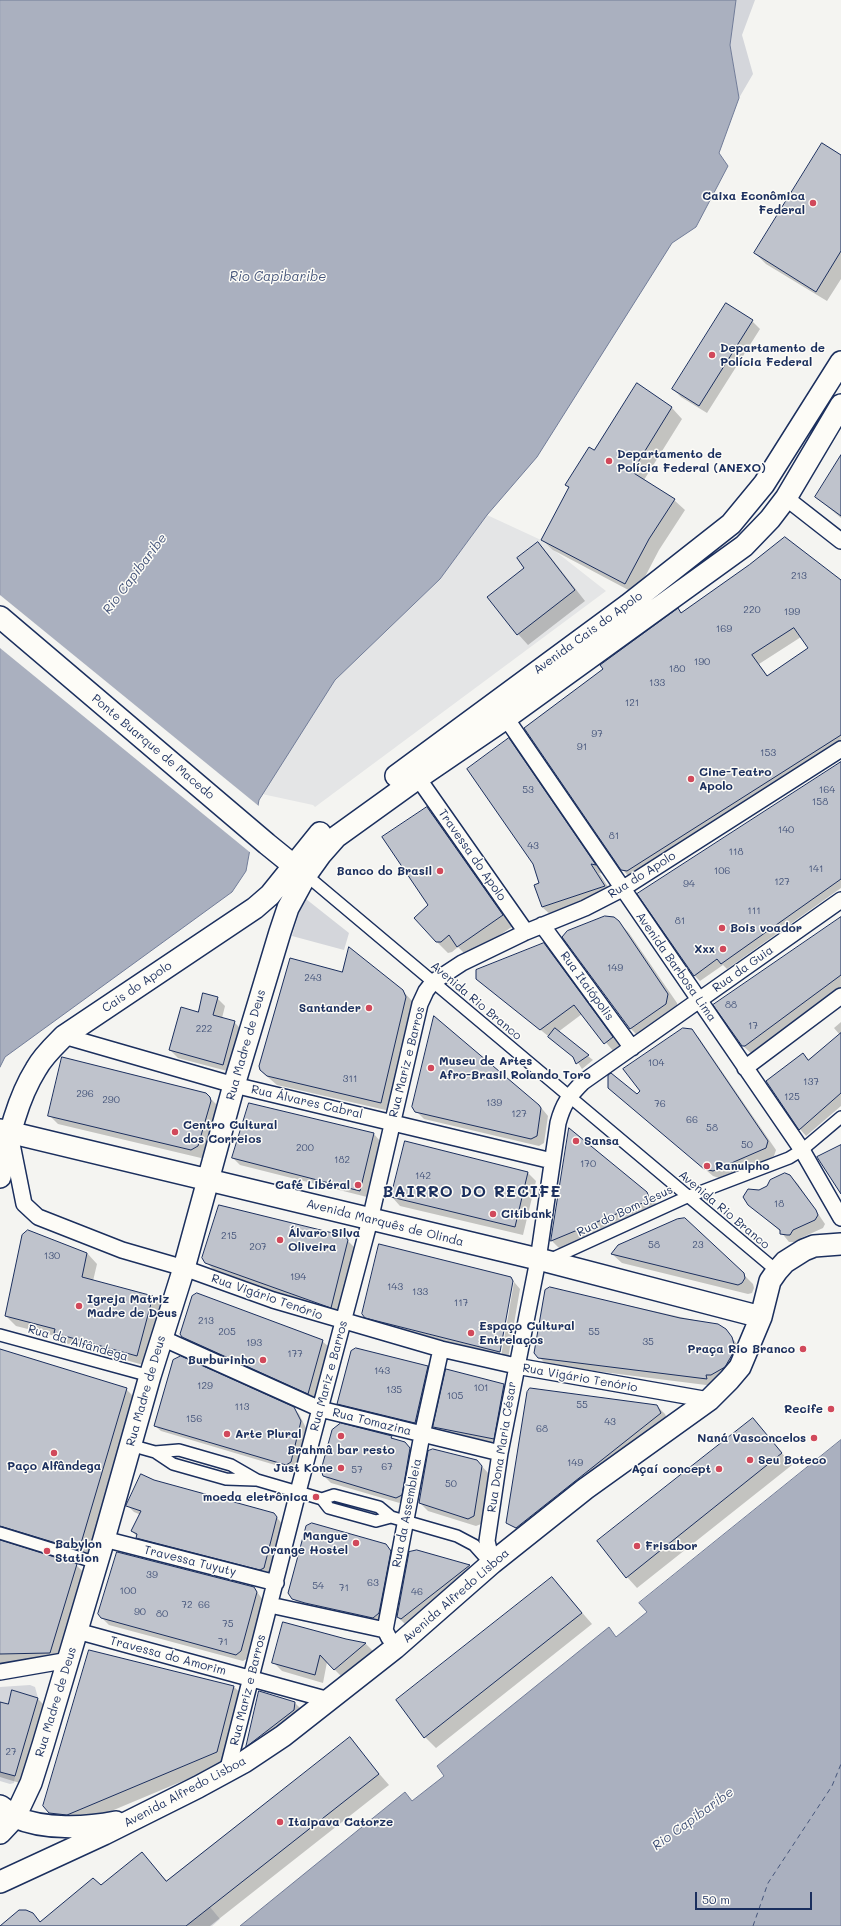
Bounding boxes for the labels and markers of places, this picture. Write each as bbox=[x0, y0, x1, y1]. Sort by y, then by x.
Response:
place label: Caixa Econômica Federal bbox=[702, 189, 805, 217]
marker: Caixa Econômica Federal bbox=[808, 198, 818, 208]
place label: Departamento de Polícia Federal bbox=[720, 341, 825, 369]
marker: Departamento de Polícia Federal bbox=[707, 350, 717, 360]
place label: Departamento de Polícia Federal (ANEXO) bbox=[617, 447, 766, 475]
marker: Departamento de Polícia Federal (ANEXO) bbox=[604, 456, 614, 466]
place label: Cine-Teatro Apolo bbox=[699, 765, 772, 793]
marker: Cine-Teatro Apolo bbox=[686, 774, 696, 784]
place label: Banco do Brasil bbox=[337, 864, 432, 878]
marker: Banco do Brasil bbox=[435, 866, 445, 876]
place label: Bois voador bbox=[730, 921, 802, 935]
marker: Bois voador bbox=[717, 923, 727, 933]
place label: Xxx bbox=[694, 942, 715, 956]
marker: Xxx bbox=[718, 944, 728, 954]
place label: Santander bbox=[299, 1001, 361, 1015]
marker: Santander bbox=[364, 1003, 374, 1013]
place label: Museu de Artes Afro-Brasil Rolando Toro bbox=[439, 1054, 591, 1082]
marker: Museu de Artes Afro-Brasil Rolando Toro bbox=[426, 1063, 436, 1073]
place label: Centro Cultural dos Correios bbox=[183, 1118, 277, 1146]
marker: Centro Cultural dos Correios bbox=[170, 1127, 180, 1137]
place label: Sansa bbox=[584, 1134, 619, 1148]
marker: Sansa bbox=[571, 1136, 581, 1146]
place label: Ranulpho bbox=[715, 1159, 769, 1173]
marker: Ranulpho bbox=[702, 1161, 712, 1171]
place label: Café Libéral bbox=[275, 1178, 350, 1192]
marker: Café Libéral bbox=[353, 1180, 363, 1190]
place label: Citibank bbox=[501, 1207, 552, 1221]
marker: Citibank bbox=[488, 1209, 498, 1219]
place label: Álvaro Silva Oliveira bbox=[288, 1226, 360, 1254]
marker: Álvaro Silva Oliveira bbox=[275, 1235, 285, 1245]
place label: Igreja Matriz Madre de Deus bbox=[87, 1292, 177, 1320]
marker: Igreja Matriz Madre de Deus bbox=[74, 1301, 84, 1311]
place label: Espaço Cultural Entrelaços bbox=[479, 1319, 575, 1347]
marker: Espaço Cultural Entrelaços bbox=[466, 1328, 476, 1338]
place label: Praça Rio Branco bbox=[687, 1342, 795, 1356]
marker: Praça Rio Branco bbox=[798, 1344, 808, 1354]
place label: Burburinho bbox=[188, 1353, 255, 1367]
marker: Burburinho bbox=[258, 1355, 268, 1365]
place label: Recife bbox=[784, 1402, 823, 1416]
marker: Recife bbox=[826, 1404, 836, 1414]
place label: Arte Plural bbox=[235, 1427, 302, 1441]
marker: Arte Plural bbox=[222, 1429, 232, 1439]
marker: Brahmâ bar resto bbox=[336, 1431, 346, 1441]
place label: Naná Vasconcelos bbox=[697, 1431, 806, 1445]
marker: Naná Vasconcelos bbox=[809, 1433, 819, 1443]
place label: Brahmâ bar resto bbox=[287, 1443, 395, 1457]
marker: Paço Alfândega bbox=[49, 1448, 59, 1458]
place label: Seu Boteco bbox=[758, 1453, 826, 1467]
marker: Seu Boteco bbox=[745, 1455, 755, 1465]
place label: Paço Alfândega bbox=[7, 1459, 101, 1473]
place label: Just Kone bbox=[273, 1461, 333, 1475]
place label: Açaí concept bbox=[631, 1462, 711, 1476]
marker: Just Kone bbox=[336, 1463, 346, 1473]
marker: Açaí concept bbox=[714, 1464, 724, 1474]
place label: moeda eletrônica bbox=[203, 1490, 308, 1504]
marker: moeda eletrônica bbox=[311, 1492, 321, 1502]
place label: Mangue Orange Hostel bbox=[260, 1529, 348, 1557]
place label: Babylon Station bbox=[55, 1537, 102, 1565]
marker: Mangue Orange Hostel bbox=[351, 1538, 361, 1548]
place label: Frisabor bbox=[645, 1539, 698, 1553]
marker: Frisabor bbox=[632, 1541, 642, 1551]
marker: Babylon Station bbox=[42, 1546, 52, 1556]
place label: Itaipava Catorze bbox=[288, 1815, 393, 1829]
marker: Itaipava Catorze bbox=[275, 1817, 285, 1827]

